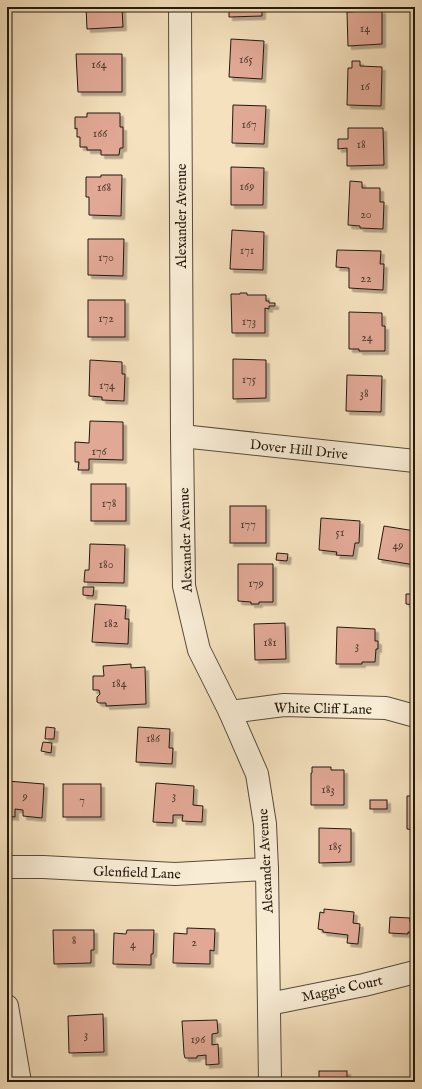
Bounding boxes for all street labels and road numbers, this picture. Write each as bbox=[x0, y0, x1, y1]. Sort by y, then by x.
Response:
street label: Alexander Avenue bbox=[173, 163, 191, 269]
street label: Dover Hill Drive bbox=[249, 436, 349, 464]
street label: Alexander Avenue bbox=[175, 487, 197, 594]
street label: White Cliff Lane bbox=[274, 699, 373, 719]
street label: Alexander Avenue bbox=[254, 808, 278, 915]
street label: Glenfield Lane bbox=[93, 862, 182, 884]
street label: Maggie Court bbox=[300, 972, 385, 1006]

